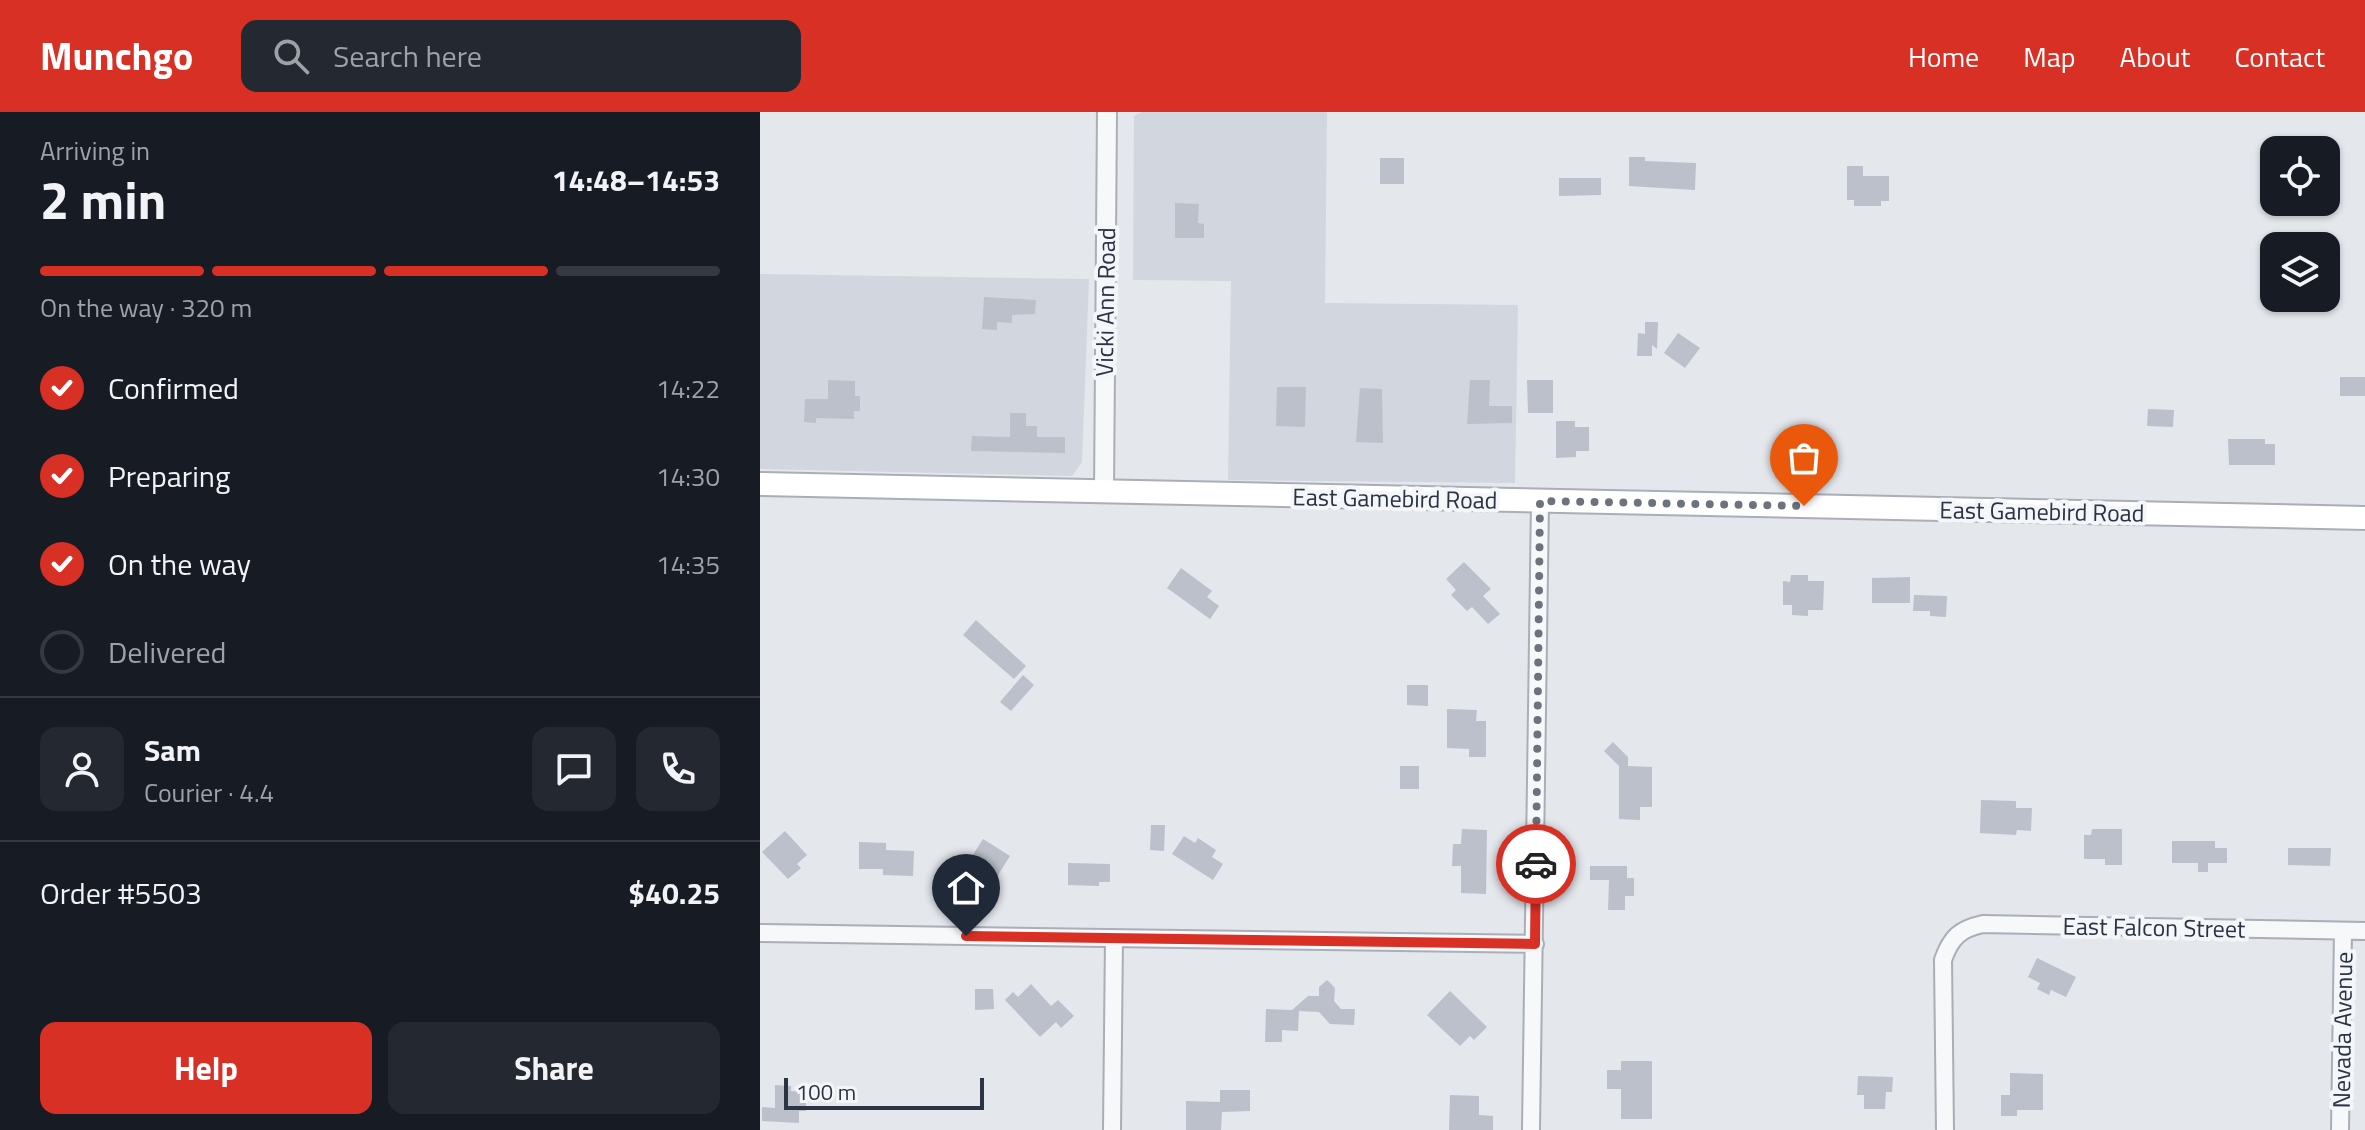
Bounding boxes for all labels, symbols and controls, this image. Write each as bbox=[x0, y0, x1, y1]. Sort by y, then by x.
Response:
search box bbox=[241, 20, 801, 92]
text: Munchgo bbox=[40, 27, 193, 85]
text: Search here bbox=[333, 33, 482, 79]
icon: search bbox=[269, 34, 313, 78]
text: Home bbox=[1908, 35, 1979, 78]
text: Map bbox=[2023, 35, 2076, 78]
text: About bbox=[2120, 35, 2190, 78]
text: Contact bbox=[2234, 35, 2325, 78]
text: Arriving in bbox=[40, 131, 150, 170]
map controls bbox=[2260, 136, 2340, 312]
button: locate bbox=[2260, 136, 2340, 216]
text: 14:48–14:53 bbox=[552, 157, 720, 203]
text: 2 min bbox=[40, 160, 166, 239]
street label: Vicki Ann Road bbox=[1086, 227, 1124, 377]
button: layers bbox=[2260, 232, 2340, 312]
text: On the way · 320 m bbox=[40, 288, 252, 327]
text: Confirmed bbox=[108, 365, 239, 411]
icon: check bbox=[40, 366, 84, 410]
text: 14:22 bbox=[656, 369, 720, 408]
pin bbox=[1770, 424, 1838, 506]
icon: bag bbox=[1782, 436, 1826, 480]
text: Preparing bbox=[108, 453, 230, 499]
icon: check bbox=[40, 454, 84, 498]
text: 14:30 bbox=[656, 457, 720, 496]
street label: East Gamebird Road bbox=[1292, 478, 1498, 518]
street label: East Gamebird Road bbox=[1939, 491, 2145, 531]
text: On the way bbox=[108, 541, 251, 587]
icon: check bbox=[40, 542, 84, 586]
text: 14:35 bbox=[656, 545, 720, 584]
text: Delivered bbox=[108, 629, 226, 675]
button: person bbox=[40, 727, 124, 811]
text: Sam bbox=[144, 727, 201, 773]
button: chat bbox=[532, 727, 616, 811]
button: phone bbox=[636, 727, 720, 811]
text: Courier · 4.4 bbox=[144, 773, 274, 812]
courier bbox=[1496, 824, 1576, 904]
icon: car bbox=[1514, 842, 1558, 886]
pin bbox=[932, 854, 1000, 936]
icon: home bbox=[944, 866, 988, 910]
text: Order #5503 bbox=[40, 870, 202, 916]
text: $40.25 bbox=[628, 870, 720, 916]
street label: East Falcon Street bbox=[2062, 907, 2246, 947]
street label: Nevada Avenue bbox=[2323, 951, 2361, 1109]
button: Help bbox=[40, 1022, 372, 1114]
button: Share bbox=[388, 1022, 720, 1114]
scale bar bbox=[784, 1074, 984, 1110]
text: 100 m bbox=[796, 1075, 856, 1109]

